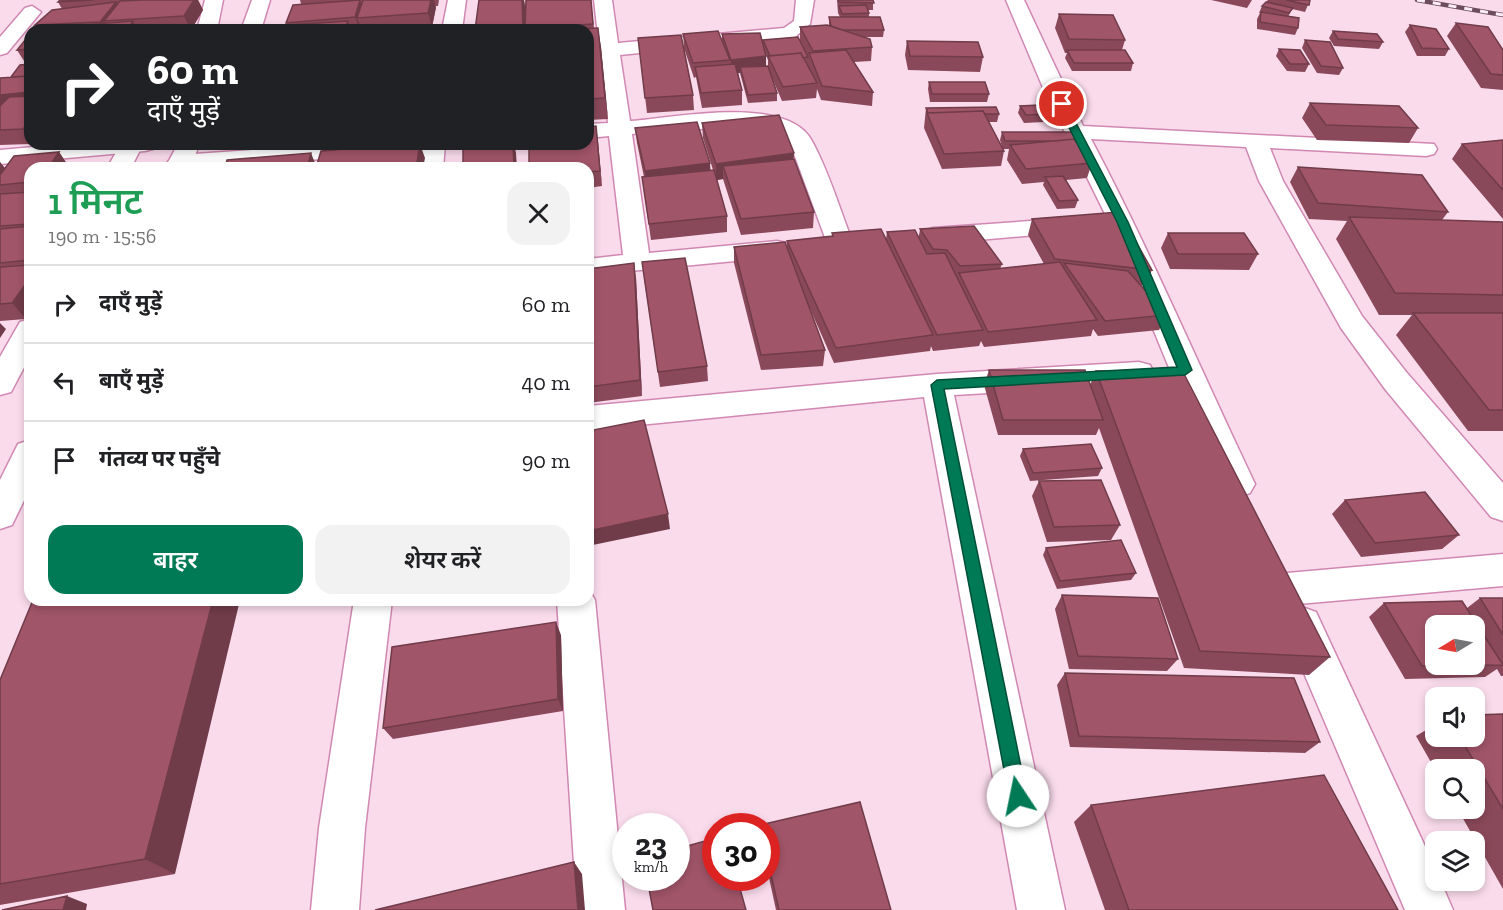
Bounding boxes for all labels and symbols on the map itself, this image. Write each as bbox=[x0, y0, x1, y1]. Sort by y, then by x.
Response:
pin bbox=[1036, 78, 1087, 129]
north arrow bbox=[1425, 615, 1485, 675]
position arrow bbox=[986, 764, 1050, 828]
speed limit sign: 30 bbox=[702, 813, 780, 891]

